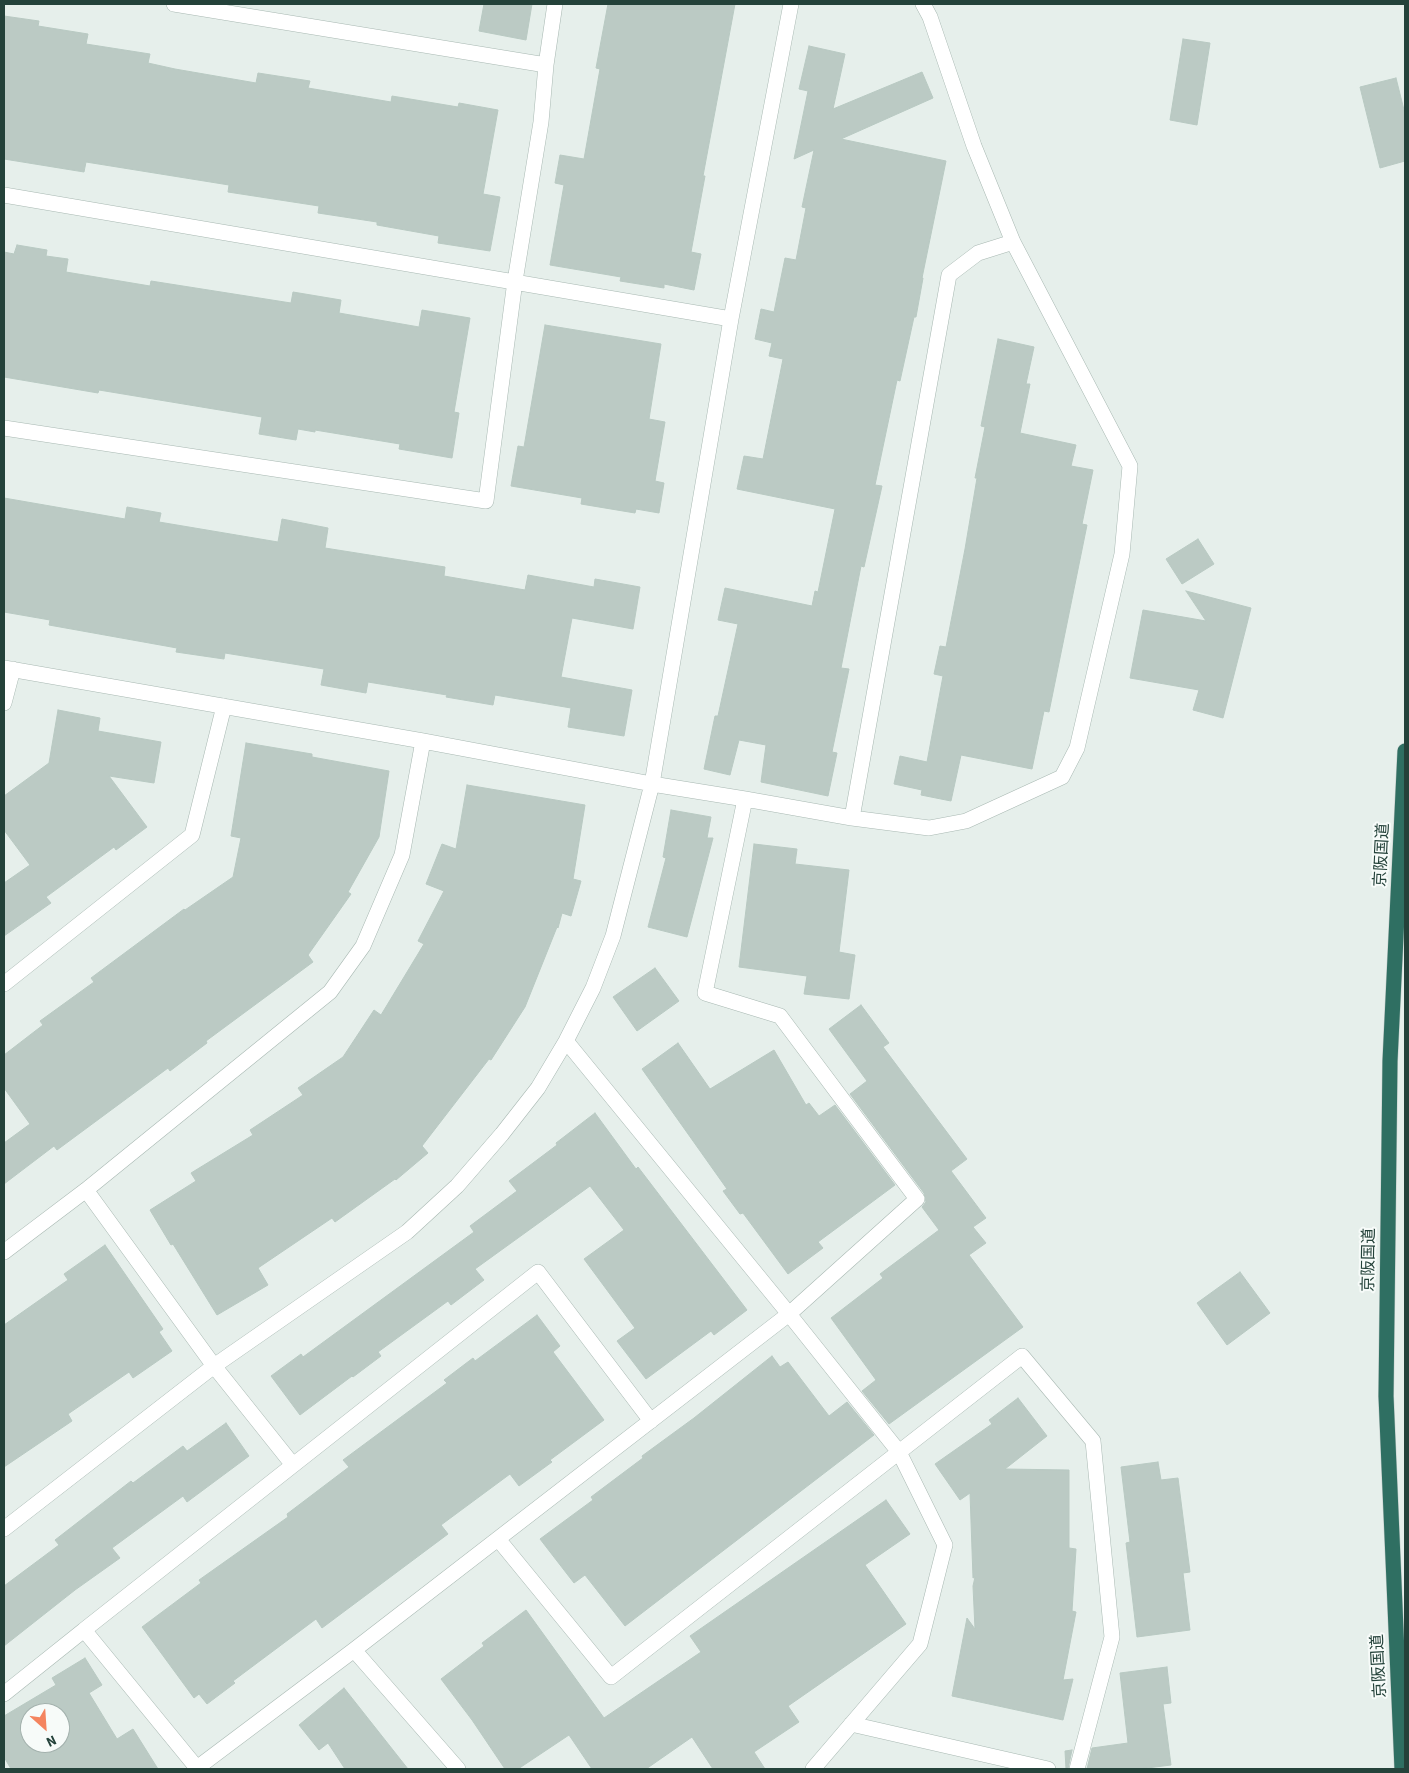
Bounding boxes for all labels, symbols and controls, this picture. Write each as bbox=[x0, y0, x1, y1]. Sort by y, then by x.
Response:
street label: 京阪国道 bbox=[1372, 823, 1394, 887]
street label: 京阪国道 bbox=[1360, 1228, 1380, 1292]
street label: 京阪国道 bbox=[1369, 1634, 1391, 1698]
north arrow bbox=[20, 1703, 70, 1753]
text: N bbox=[43, 1730, 60, 1752]

